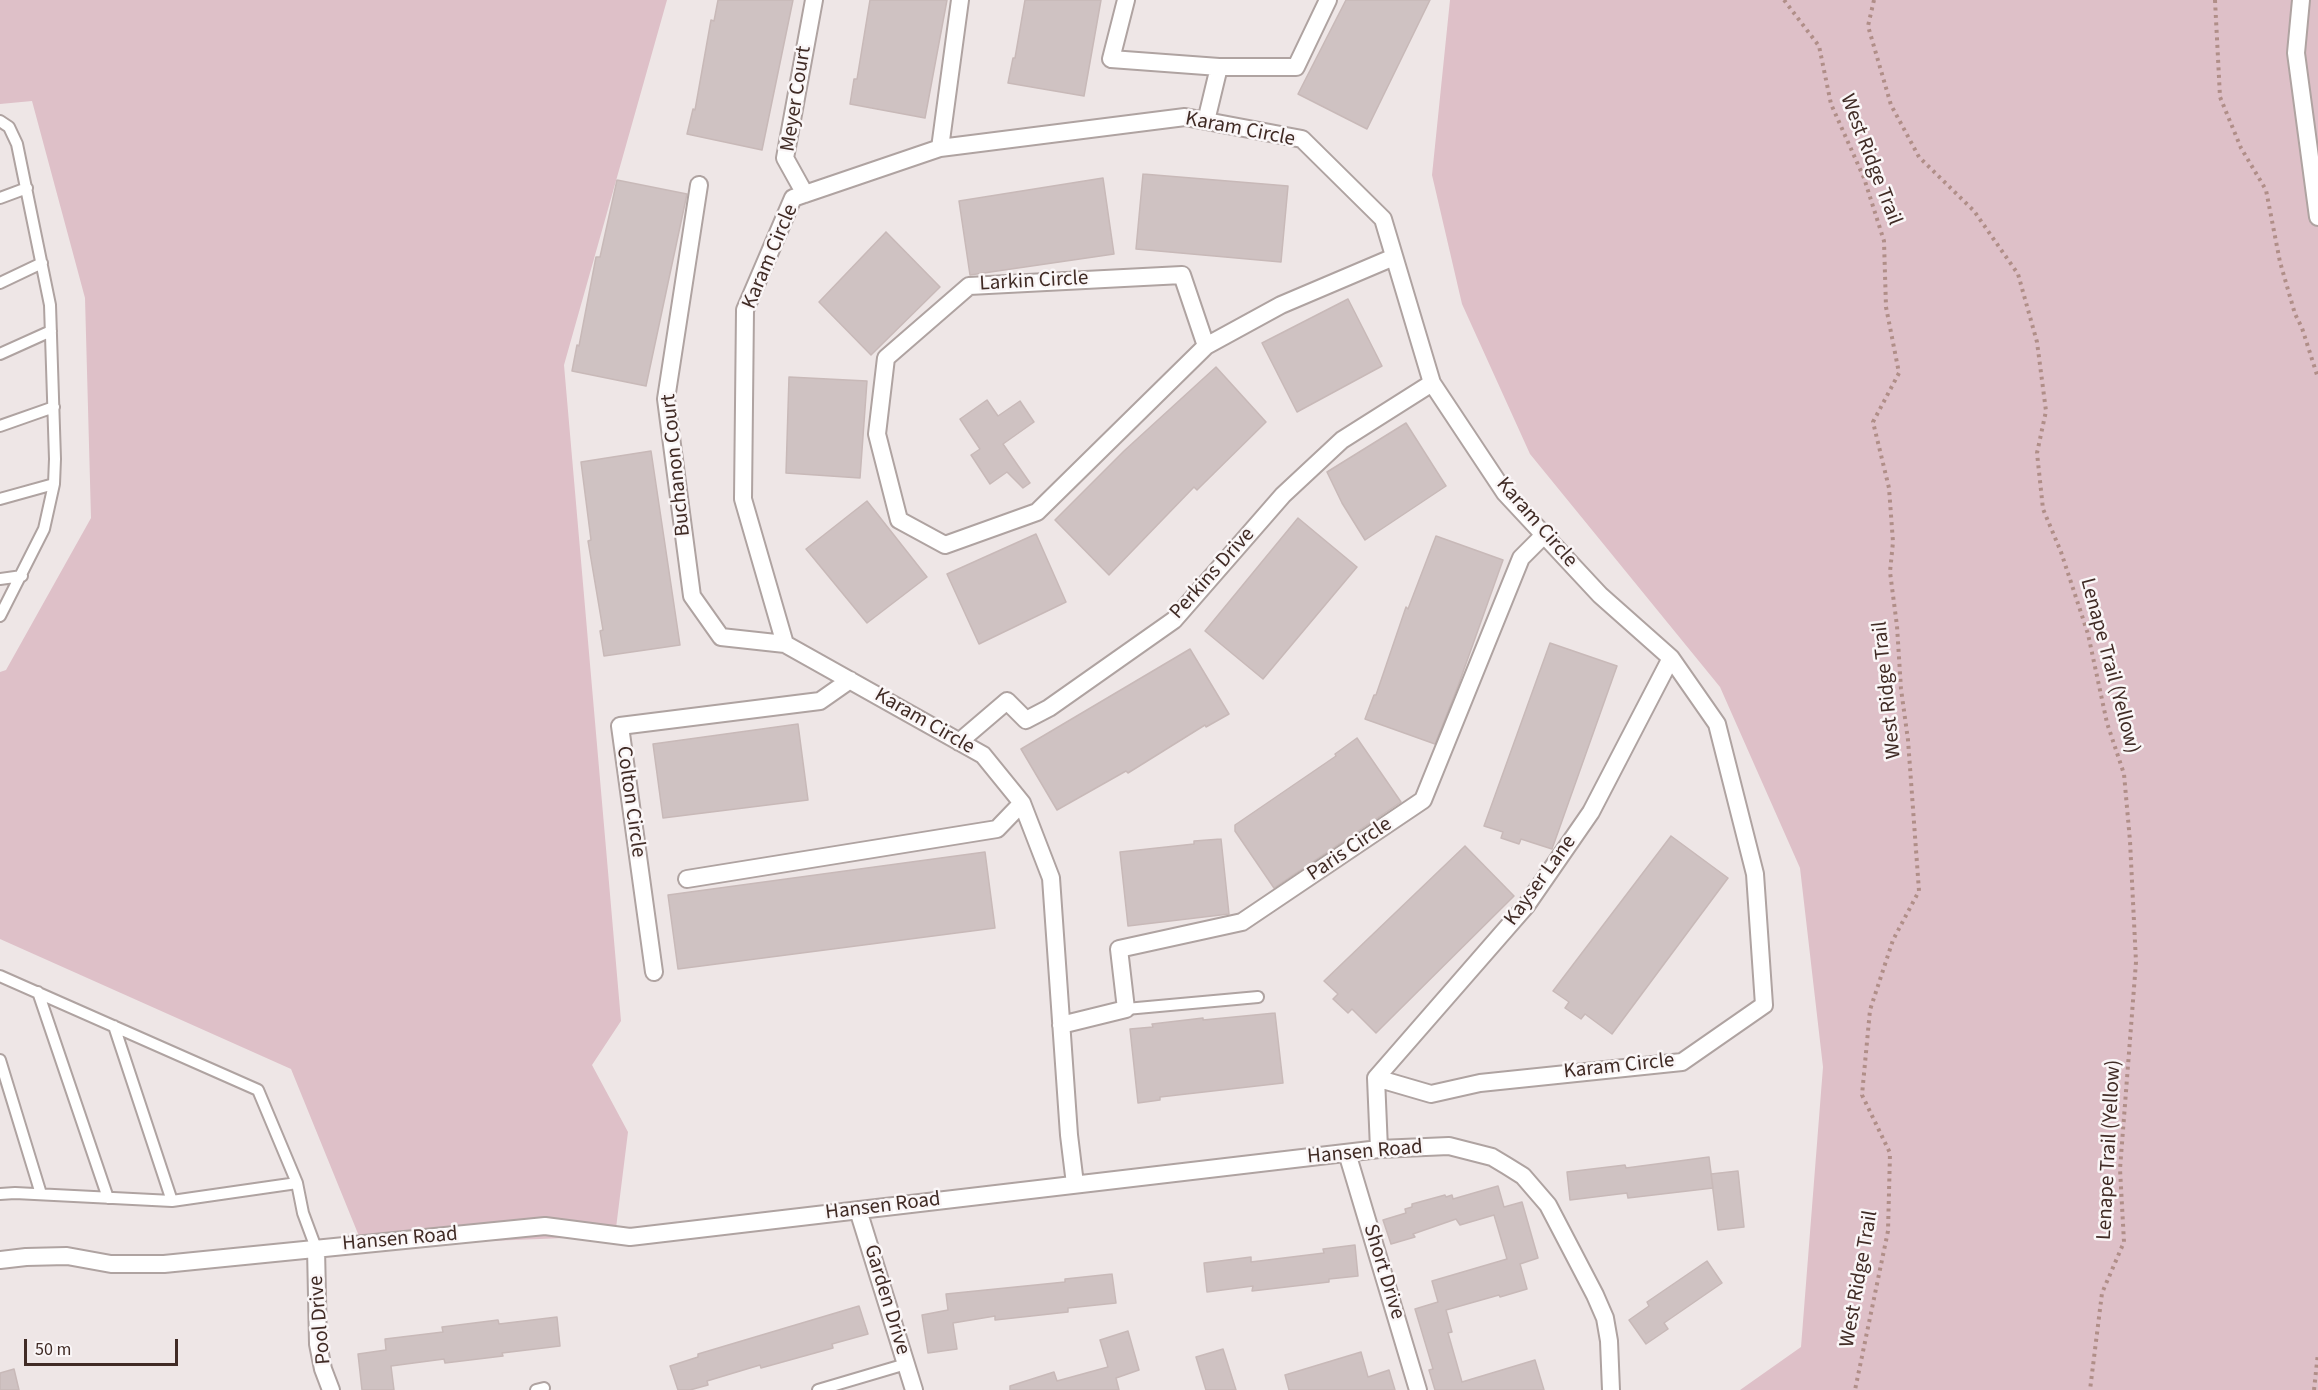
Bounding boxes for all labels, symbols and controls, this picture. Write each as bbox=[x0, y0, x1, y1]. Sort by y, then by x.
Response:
street label: Meyer Court bbox=[776, 44, 818, 154]
street label: West Ridge Trail bbox=[1833, 91, 1907, 229]
street label: Karam Circle bbox=[1183, 107, 1297, 153]
street label: Karam Circle bbox=[738, 201, 804, 313]
street label: Larkin Circle bbox=[979, 267, 1089, 297]
street label: Buchanon Court bbox=[657, 393, 697, 537]
street label: Karam Circle bbox=[1490, 473, 1582, 573]
street label: Perkins Drive bbox=[1165, 523, 1261, 625]
street label: Lenape Trail (Yellow) bbox=[2073, 576, 2145, 756]
street label: West Ridge Trail bbox=[1868, 620, 1908, 760]
street label: Karam Circle bbox=[870, 683, 978, 761]
street label: Colton Circle bbox=[610, 745, 650, 859]
street label: Paris Circle bbox=[1303, 813, 1397, 887]
street label: Kayser Lane bbox=[1500, 831, 1582, 931]
street label: Karam Circle bbox=[1562, 1049, 1676, 1085]
street label: Lenape Trail (Yellow) bbox=[2093, 1059, 2127, 1241]
street label: Hansen Road bbox=[1306, 1135, 1424, 1171]
street label: Hansen Road bbox=[824, 1187, 942, 1227]
street label: West Ridge Trail bbox=[1836, 1209, 1884, 1349]
street label: Short Drive bbox=[1357, 1221, 1409, 1323]
street label: Hansen Road bbox=[341, 1222, 459, 1258]
street label: Garden Drive bbox=[857, 1242, 915, 1358]
street label: Pool Drive bbox=[305, 1274, 337, 1366]
scale bar bbox=[27, 1327, 182, 1365]
text: 50 m bbox=[35, 1337, 71, 1362]

